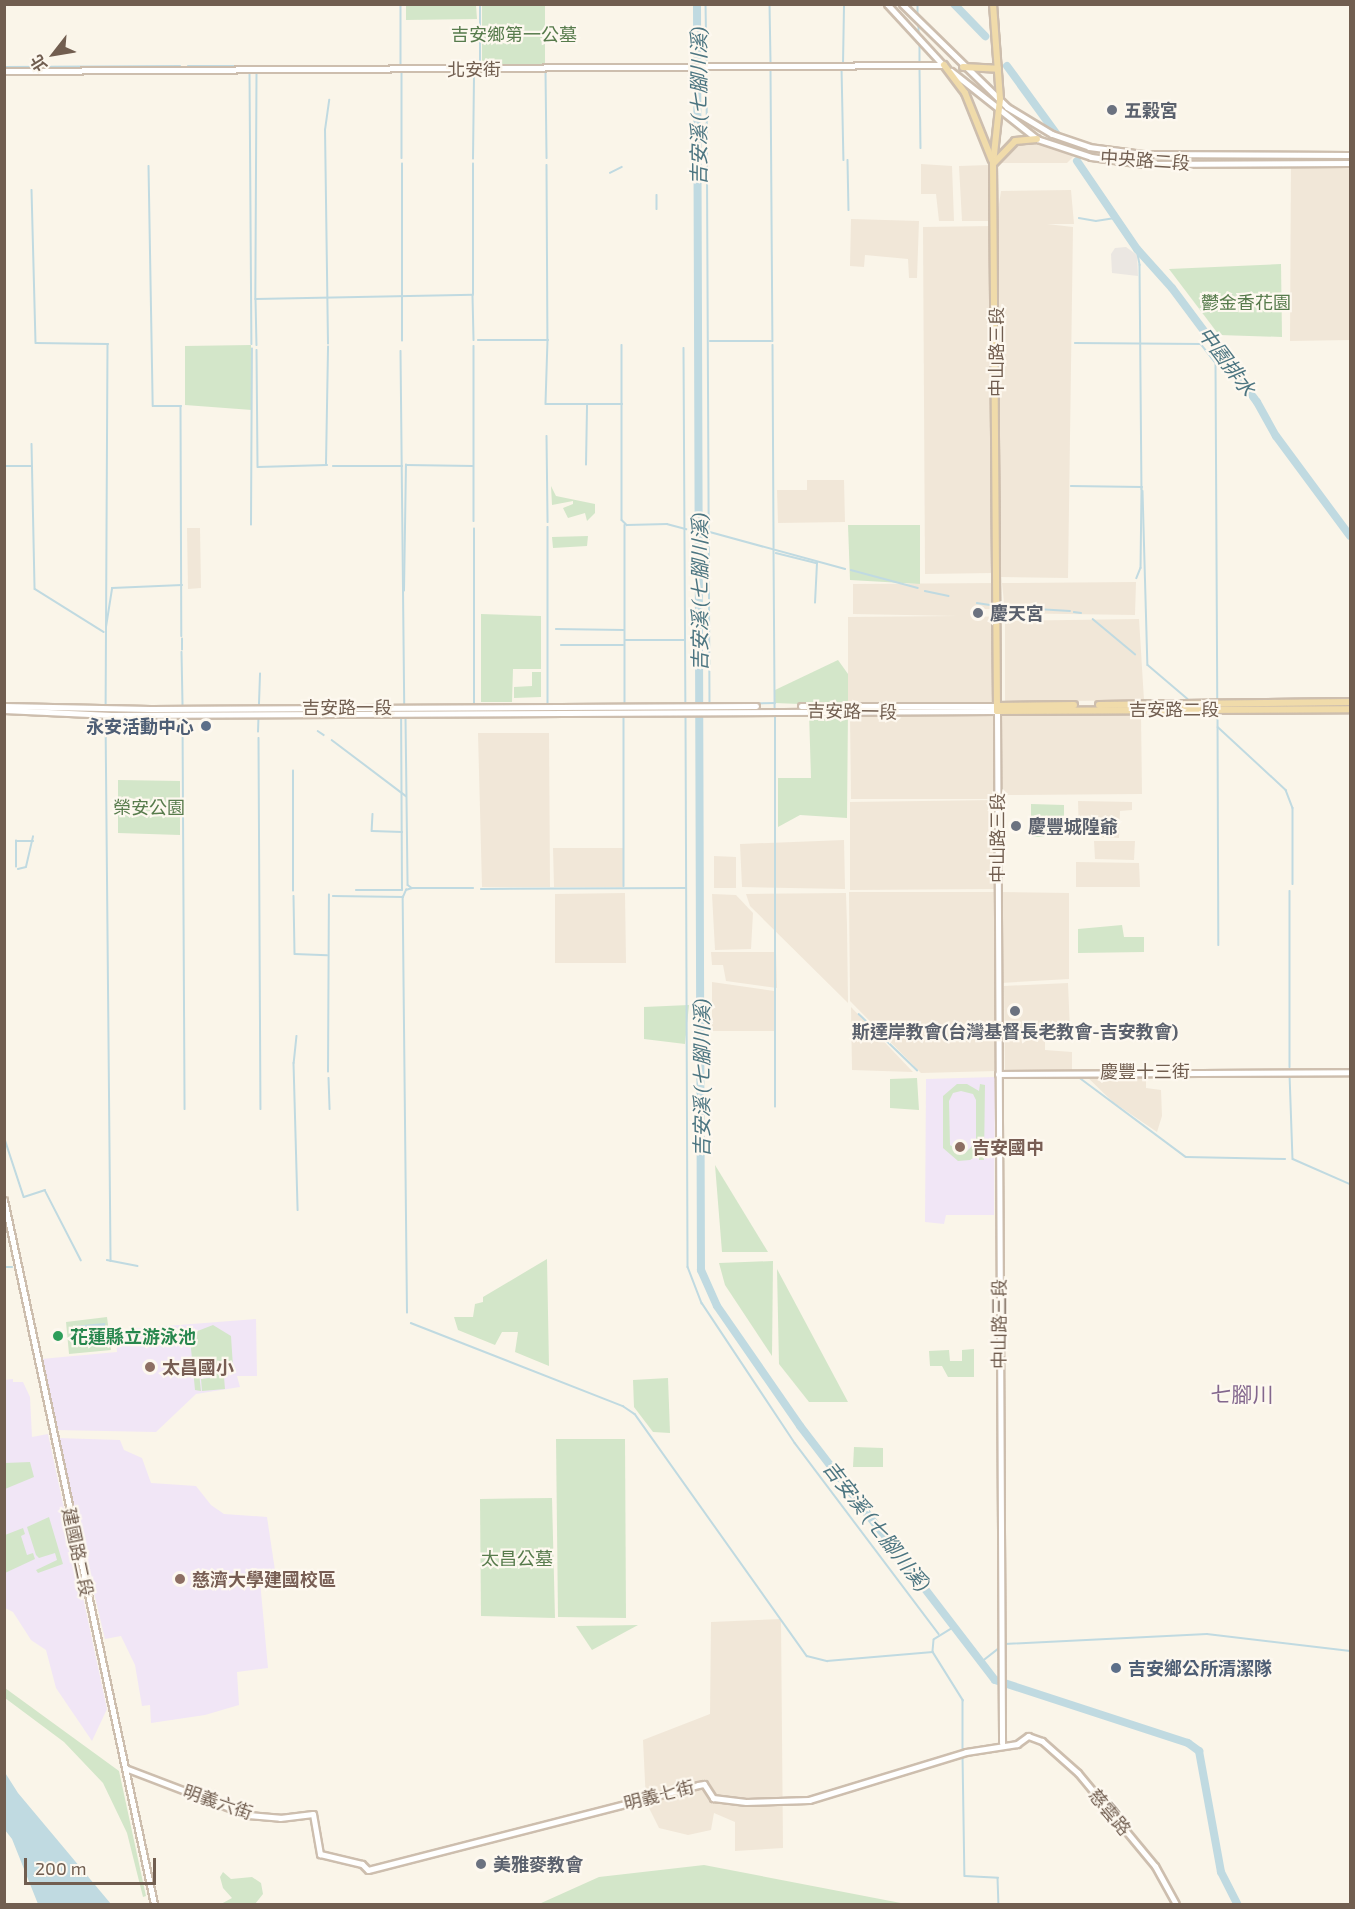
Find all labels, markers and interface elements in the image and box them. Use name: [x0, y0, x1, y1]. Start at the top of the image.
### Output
park label: 吉安鄉第一公墓: [451, 23, 577, 45]
north arrow: [24, 24, 84, 84]
water label: 吉安溪 (七腳川溪): [686, 27, 710, 185]
text: 北: [26, 52, 50, 75]
street label: 北安街: [447, 58, 501, 80]
place label: 五榖宮: [1124, 99, 1178, 121]
marker: 五榖宮: [1105, 103, 1119, 117]
street label: 中央路二段: [1099, 146, 1191, 174]
park label: 鬱金香花園: [1201, 291, 1291, 313]
street label: 中山路三段: [985, 307, 1007, 397]
water label: 中園排水: [1193, 322, 1261, 400]
water label: 吉安溪 (七腳川溪): [687, 513, 711, 671]
place label: 慶天宮: [990, 602, 1044, 624]
marker: 慶天宮: [971, 606, 985, 620]
street label: 吉安路一段: [302, 696, 392, 718]
street label: 吉安路二段: [1129, 698, 1219, 720]
street label: 吉安路一段: [807, 699, 897, 723]
place label: 永安活動中心: [86, 715, 194, 737]
marker: 永安活動中心: [199, 719, 213, 733]
street label: 中山路三段: [986, 793, 1008, 883]
park label: 榮安公園: [113, 796, 185, 818]
place label: 慶豐城隍爺: [1028, 815, 1118, 837]
marker: 慶豐城隍爺: [1009, 819, 1023, 833]
water label: 吉安溪 (七腳川溪): [689, 999, 713, 1157]
marker: 斯達岸教會(台灣基督長老教會-吉安教會): [1008, 1004, 1022, 1018]
place label: 斯達岸教會(台灣基督長老教會-吉安教會): [852, 1020, 1178, 1042]
street label: 慶豐十三街: [1100, 1060, 1190, 1082]
place label: 吉安國中: [972, 1136, 1044, 1158]
marker: 吉安國中: [953, 1140, 967, 1154]
street label: 中山路三段: [988, 1279, 1010, 1369]
place label: 花蓮縣立游泳池: [70, 1325, 196, 1347]
marker: 花蓮縣立游泳池: [51, 1329, 65, 1343]
place label: 太昌國小: [162, 1356, 234, 1378]
marker: 太昌國小: [143, 1360, 157, 1374]
district label: 七腳川: [1211, 1381, 1273, 1407]
water label: 吉安溪 (七腳川溪): [819, 1456, 935, 1596]
street label: 建國路二段: [58, 1506, 98, 1598]
park label: 太昌公墓: [481, 1547, 553, 1569]
place label: 慈濟大學建國校區: [192, 1568, 336, 1590]
marker: 慈濟大學建國校區: [173, 1572, 187, 1586]
place label: 吉安鄉公所清潔隊: [1128, 1657, 1272, 1679]
marker: 吉安鄉公所清潔隊: [1109, 1661, 1123, 1675]
street label: 明義七街: [621, 1776, 697, 1814]
street label: 明義六街: [180, 1780, 256, 1824]
street label: 慈雲路: [1084, 1784, 1136, 1840]
scale bar: [27, 1846, 159, 1884]
place label: 美雅麥教會: [493, 1853, 583, 1875]
text: 200 m: [35, 1857, 87, 1879]
marker: 美雅麥教會: [474, 1857, 488, 1871]

